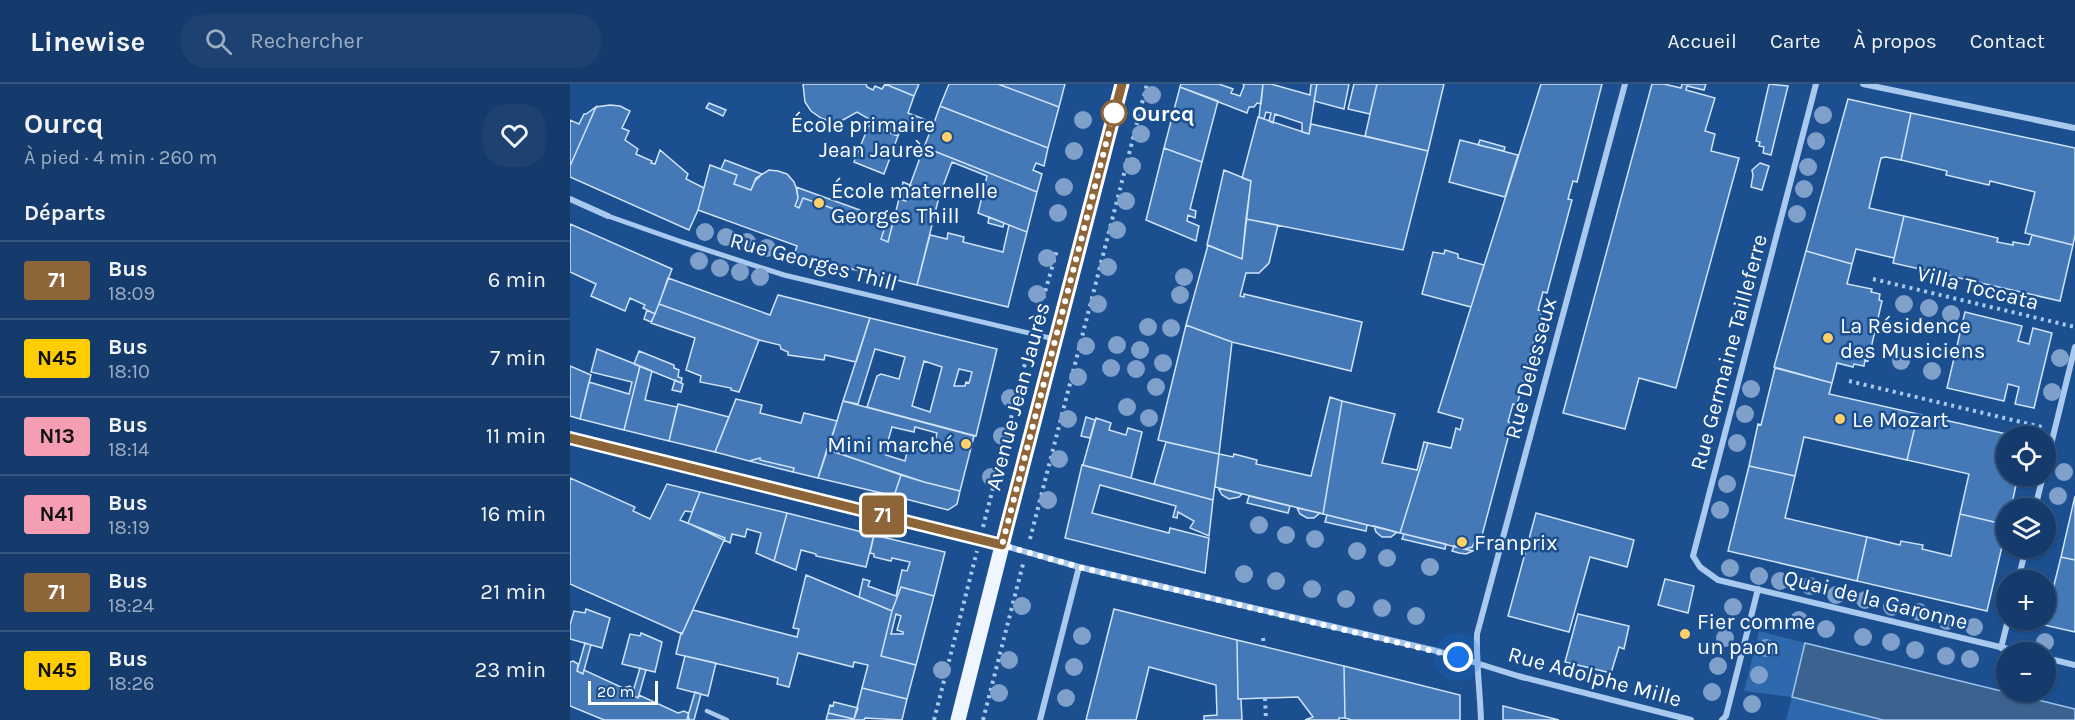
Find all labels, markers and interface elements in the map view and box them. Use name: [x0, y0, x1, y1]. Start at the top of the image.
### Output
search box: [181, 14, 601, 68]
text: Linewise: [30, 25, 145, 58]
icon: search: [202, 25, 235, 58]
text: Rechercher: [250, 28, 363, 54]
text: Accueil: [1668, 29, 1737, 53]
text: Carte: [1770, 29, 1821, 53]
text: À propos: [1854, 29, 1937, 53]
text: Contact: [1970, 29, 2045, 53]
marker: Ourcq: [1101, 100, 1127, 126]
place label: Ourcq: [1132, 101, 1195, 127]
button: heart: [483, 104, 546, 167]
text: Ourcq: [24, 107, 104, 140]
place label: École primaire Jean Jaurès: [791, 111, 935, 163]
marker: École primaire Jean Jaurès: [940, 130, 954, 144]
text: À pied · 4 min · 260 m: [24, 146, 217, 169]
place label: École maternelle Georges Thill: [831, 177, 998, 229]
marker: École maternelle Georges Thill: [812, 196, 826, 210]
text: Départs: [24, 200, 106, 226]
street label: Rue Georges Thill: [727, 227, 900, 297]
street label: Rue Germaine Tailleferre: [1685, 231, 1773, 473]
text: Bus: [108, 256, 148, 282]
street label: Villa Toccata: [1914, 260, 2042, 316]
text: 6 min: [488, 267, 546, 293]
text: 71: [48, 268, 66, 292]
text: 18:09: [108, 282, 155, 305]
street label: Rue Delesseux: [1500, 295, 1562, 442]
street label: Avenue Jean Jaurès: [980, 299, 1056, 493]
place label: La Résidence des Musiciens: [1840, 313, 1985, 364]
marker: La Résidence des Musiciens: [1821, 331, 1835, 345]
text: Bus: [108, 334, 148, 360]
text: 7 min: [490, 345, 546, 371]
text: N45: [37, 346, 77, 370]
text: 18:10: [108, 360, 150, 383]
place label: Le Mozart: [1852, 407, 1948, 433]
text: Bus: [108, 412, 148, 438]
marker: Le Mozart: [1833, 412, 1847, 426]
text: 11 min: [486, 423, 546, 449]
text: N13: [39, 424, 75, 448]
map controls: [1996, 426, 2056, 702]
button: locate: [1996, 426, 2056, 486]
place label: Mini marché: [827, 432, 954, 458]
marker: Mini marché: [959, 437, 973, 451]
text: 18:14: [108, 438, 149, 461]
text: Bus: [108, 490, 148, 516]
line badge: 71: [856, 496, 910, 534]
button: layers: [1996, 498, 2056, 558]
text: 16 min: [480, 501, 546, 527]
text: N41: [39, 502, 75, 526]
text: 71: [874, 503, 892, 527]
text: 18:19: [108, 516, 150, 539]
place label: Franprix: [1474, 530, 1558, 556]
marker: Franprix: [1455, 535, 1469, 549]
street label: Quai de la Garonne: [1781, 565, 1970, 635]
text: Bus: [108, 568, 148, 594]
button: +: [1996, 570, 2056, 630]
text: 21 min: [480, 579, 546, 605]
text: 71: [48, 580, 66, 604]
text: 18:24: [108, 594, 154, 617]
place label: Fier comme un paon: [1697, 609, 1815, 660]
marker: Fier comme un paon: [1678, 627, 1692, 641]
street label: Rue Adolphe Mille: [1505, 641, 1684, 713]
your location: [1443, 642, 1473, 672]
button: −: [1996, 642, 2056, 702]
text: Bus: [108, 646, 148, 672]
text: 23 min: [475, 657, 546, 683]
text: N45: [37, 658, 77, 682]
text: 18:26: [108, 672, 155, 695]
scale bar: [588, 678, 658, 706]
text: 20 m: [597, 682, 635, 701]

